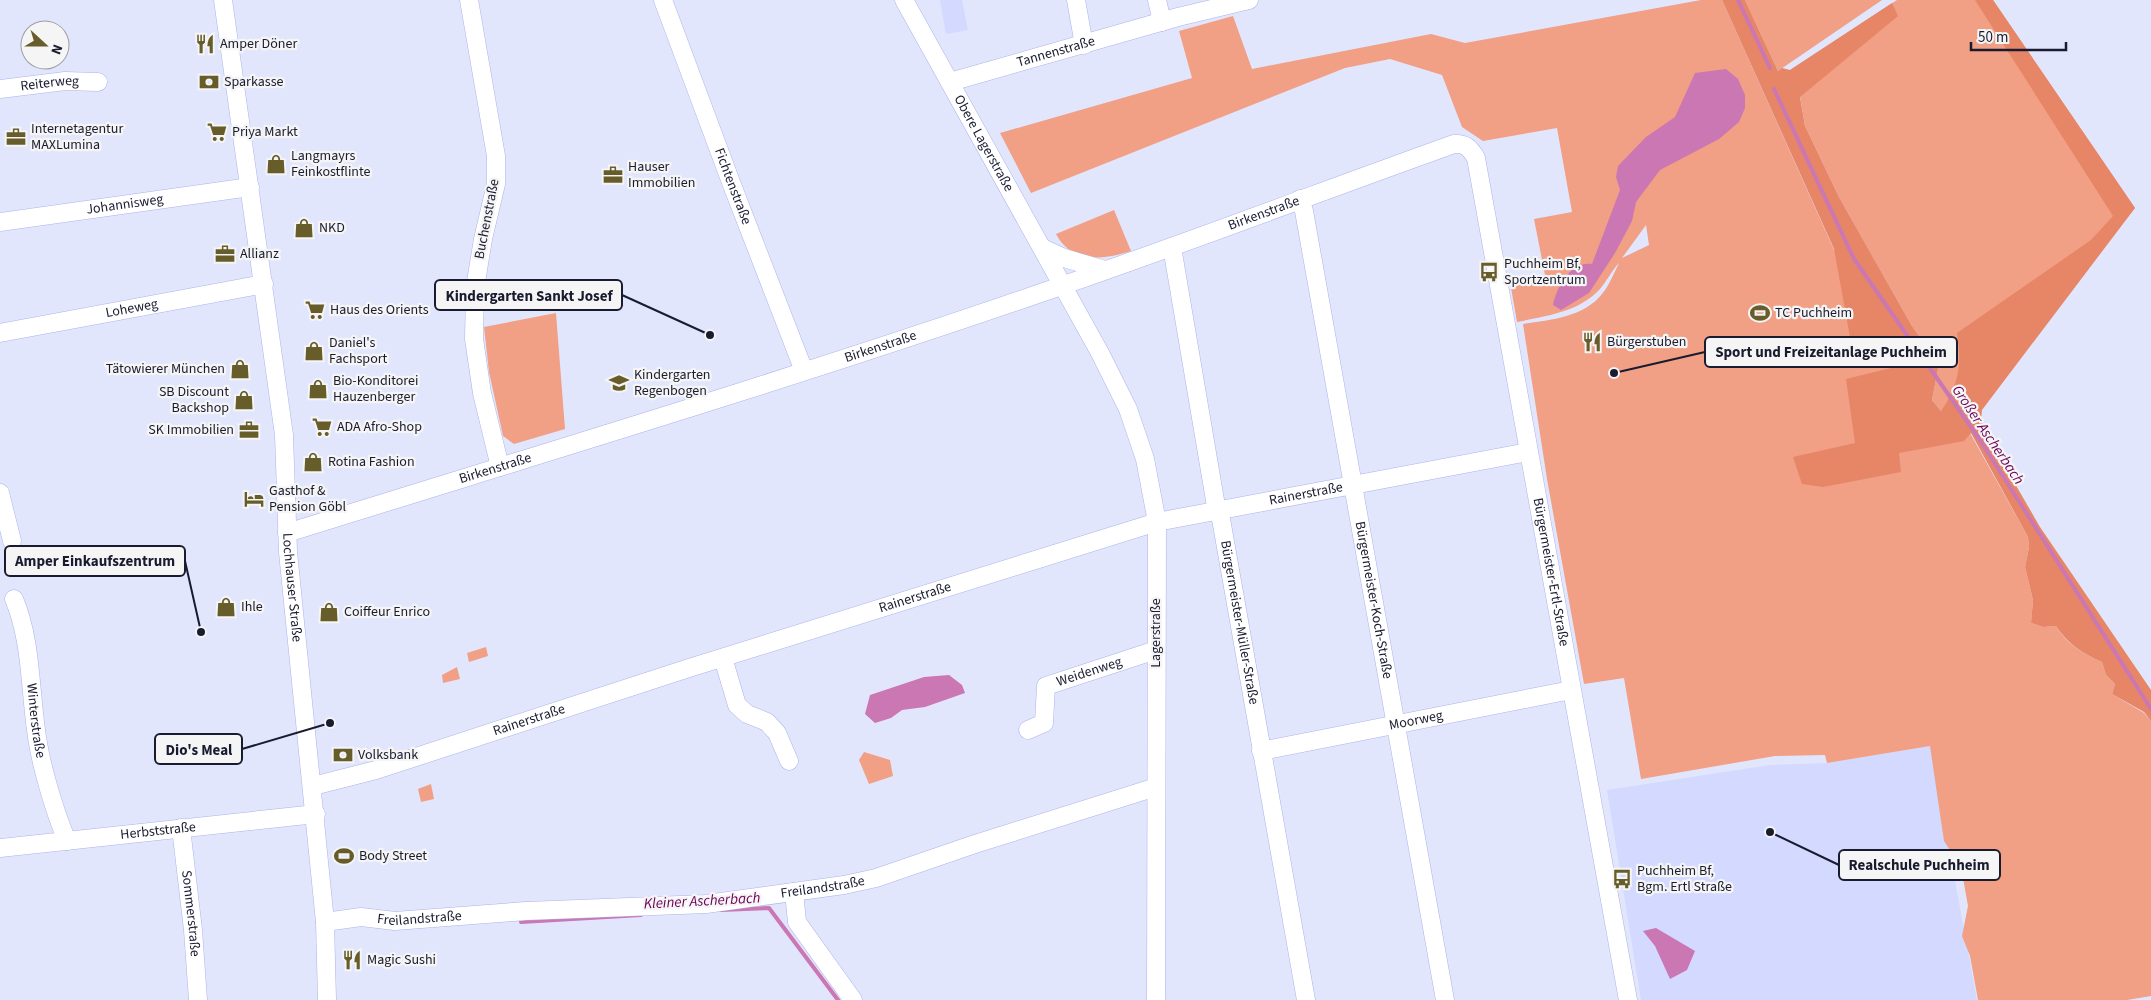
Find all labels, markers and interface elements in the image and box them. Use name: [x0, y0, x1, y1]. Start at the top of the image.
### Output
north arrow: [20, 20, 70, 70]
scale bar: [1971, 20, 2066, 52]
text: 50 m: [1978, 27, 2008, 48]
street label: Tannenstraße: [1014, 31, 1097, 72]
restaurant icon: Amper Döner: [194, 33, 216, 55]
place label: Amper Döner: [220, 34, 297, 54]
text: N: [45, 41, 67, 57]
street label: Reiterweg: [19, 71, 79, 96]
bank icon: Sparkasse: [198, 71, 220, 93]
place label: Sparkasse: [224, 72, 284, 92]
street label: Obere Lagerstraße: [949, 91, 1019, 195]
place label: Internetagentur MAXLumina: [31, 119, 123, 155]
supermarket icon: Priya Markt: [206, 121, 228, 143]
place label: Priya Markt: [232, 122, 298, 142]
office icon: Internetagentur MAXLumina: [5, 126, 27, 148]
street label: Fichtenstraße: [709, 145, 756, 228]
place label: Langmayrs Feinkostflinte: [291, 146, 371, 182]
shop icon: Langmayrs Feinkostflinte: [265, 153, 287, 175]
place label: Hauser Immobilien: [628, 157, 695, 193]
office icon: Hauser Immobilien: [602, 164, 624, 186]
street label: Buchenstraße: [469, 177, 505, 261]
street label: Johannisweg: [85, 189, 165, 220]
street label: Birkenstraße: [1225, 191, 1302, 236]
shop icon: NKD: [293, 217, 315, 239]
place label: NKD: [319, 218, 345, 238]
office icon: Allianz: [214, 243, 236, 265]
place label: Allianz: [240, 244, 279, 264]
place label: Puchheim Bf, Sportzentrum: [1504, 254, 1586, 290]
bus stop icon: Puchheim Bf, Sportzentrum: [1478, 261, 1500, 283]
callout: Kindergarten Sankt Josef: [435, 280, 622, 310]
text: Kindergarten Sankt Josef: [445, 286, 613, 307]
street label: Loheweg: [104, 294, 160, 323]
supermarket icon: Haus des Orients: [304, 299, 326, 321]
place label: Haus des Orients: [330, 300, 429, 320]
sports icon: TC Puchheim: [1749, 302, 1771, 324]
place label: TC Puchheim: [1775, 303, 1852, 323]
street label: Birkenstraße: [842, 326, 919, 368]
restaurant icon: Bürgerstuben: [1581, 331, 1603, 353]
place label: Bürgerstuben: [1607, 332, 1686, 352]
place label: Daniel's Fachsport: [329, 333, 388, 369]
callout: Sport und Freizeitanlage Puchheim: [1705, 337, 1957, 367]
shop icon: Daniel's Fachsport: [303, 340, 325, 362]
text: Sport und Freizeitanlage Puchheim: [1715, 342, 1947, 363]
shop icon: Tätowierer München: [229, 358, 251, 380]
place label: Tätowierer München: [106, 359, 225, 379]
place label: Kindergarten Regenbogen: [634, 365, 711, 401]
place label: Bio-Konditorei Hauzenberger: [333, 371, 418, 407]
school or university icon: Kindergarten Regenbogen: [608, 372, 630, 394]
shop icon: Bio-Konditorei Hauzenberger: [307, 378, 329, 400]
water label: Großer Ascherbach: [1947, 381, 2029, 489]
place label: SB Discount Backshop: [159, 382, 229, 418]
shop icon: SB Discount Backshop: [233, 389, 255, 411]
supermarket icon: ADA Afro-Shop: [311, 416, 333, 438]
place label: ADA Afro-Shop: [337, 417, 422, 437]
office icon: SK Immobilien: [238, 419, 260, 441]
place label: SK Immobilien: [148, 420, 234, 440]
street label: Birkenstraße: [457, 448, 534, 489]
shop icon: Rotina Fashion: [302, 451, 324, 473]
place label: Rotina Fashion: [328, 452, 415, 472]
street label: Rainerstraße: [1267, 477, 1345, 511]
place label: Gasthof & Pension Göbl: [269, 481, 347, 517]
hotel icon: Gasthof & Pension Göbl: [243, 488, 265, 510]
street label: Bürgermeister-Ertl-Straße: [1528, 496, 1574, 648]
street label: Bürgermeister-Koch-Straße: [1350, 520, 1397, 681]
street label: Lochhauser Straße: [277, 533, 307, 643]
street label: Bürgermeister-Müller-Straße: [1215, 539, 1264, 706]
callout: Amper Einkaufszentrum: [5, 546, 185, 576]
text: Amper Einkaufszentrum: [14, 551, 175, 572]
street label: Rainerstraße: [876, 577, 954, 618]
shop icon: Ihle: [215, 596, 237, 618]
place label: Ihle: [241, 597, 263, 617]
street label: Lagerstraße: [1146, 598, 1166, 668]
shop icon: Coiffeur Enrico: [318, 601, 340, 623]
place label: Coiffeur Enrico: [344, 602, 430, 622]
street label: Weidenweg: [1054, 652, 1125, 692]
street label: Winterstraße: [21, 682, 51, 760]
street label: Rainerstraße: [490, 699, 568, 741]
street label: Moorweg: [1387, 705, 1445, 736]
callout: Dio's Meal: [155, 734, 242, 764]
text: Dio's Meal: [166, 740, 233, 761]
bank icon: Volksbank: [332, 744, 354, 766]
place label: Volksbank: [358, 745, 418, 765]
street label: Herbststraße: [119, 817, 197, 845]
sports icon: Body Street: [333, 845, 355, 867]
place label: Body Street: [359, 846, 427, 866]
callout: Realschule Puchheim: [1839, 850, 2000, 880]
text: Realschule Puchheim: [1848, 855, 1990, 876]
place label: Puchheim Bf, Bgm. Ertl Straße: [1637, 861, 1732, 897]
bus stop icon: Puchheim Bf, Bgm. Ertl Straße: [1611, 868, 1633, 890]
street label: Sommerstraße: [176, 869, 205, 957]
street label: Freilandstraße: [779, 871, 867, 904]
water label: Kleiner Ascherbach: [643, 887, 761, 915]
street label: Freilandstraße: [376, 906, 462, 931]
restaurant icon: Magic Sushi: [341, 949, 363, 971]
place label: Magic Sushi: [367, 950, 436, 970]

